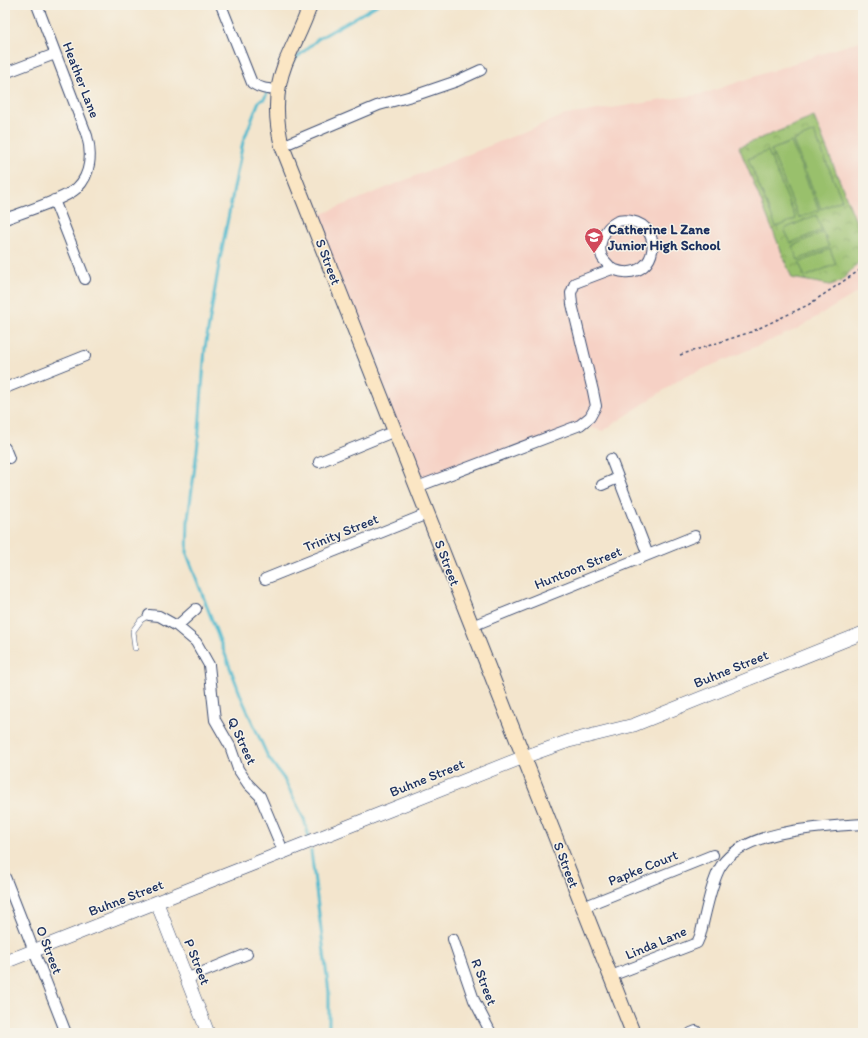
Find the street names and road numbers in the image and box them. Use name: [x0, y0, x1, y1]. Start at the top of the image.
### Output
street label: Heather Lane: [59, 40, 103, 121]
street label: S Street: [311, 237, 345, 287]
street label: Trinity Street: [301, 510, 381, 556]
street label: S Street: [430, 538, 464, 588]
street label: Huntoon Street: [532, 543, 624, 593]
street label: Buhne Street: [691, 646, 771, 692]
street label: Q Street: [224, 715, 260, 767]
street label: Buhne Street: [387, 755, 467, 801]
street label: S Street: [549, 840, 583, 890]
street label: Papke Court: [606, 846, 680, 890]
street label: Buhne Street: [86, 876, 166, 920]
street label: Linda Lane: [623, 922, 690, 964]
street label: O Street: [32, 923, 66, 977]
street label: P Street: [180, 936, 214, 988]
street label: R Street: [467, 956, 501, 1008]

